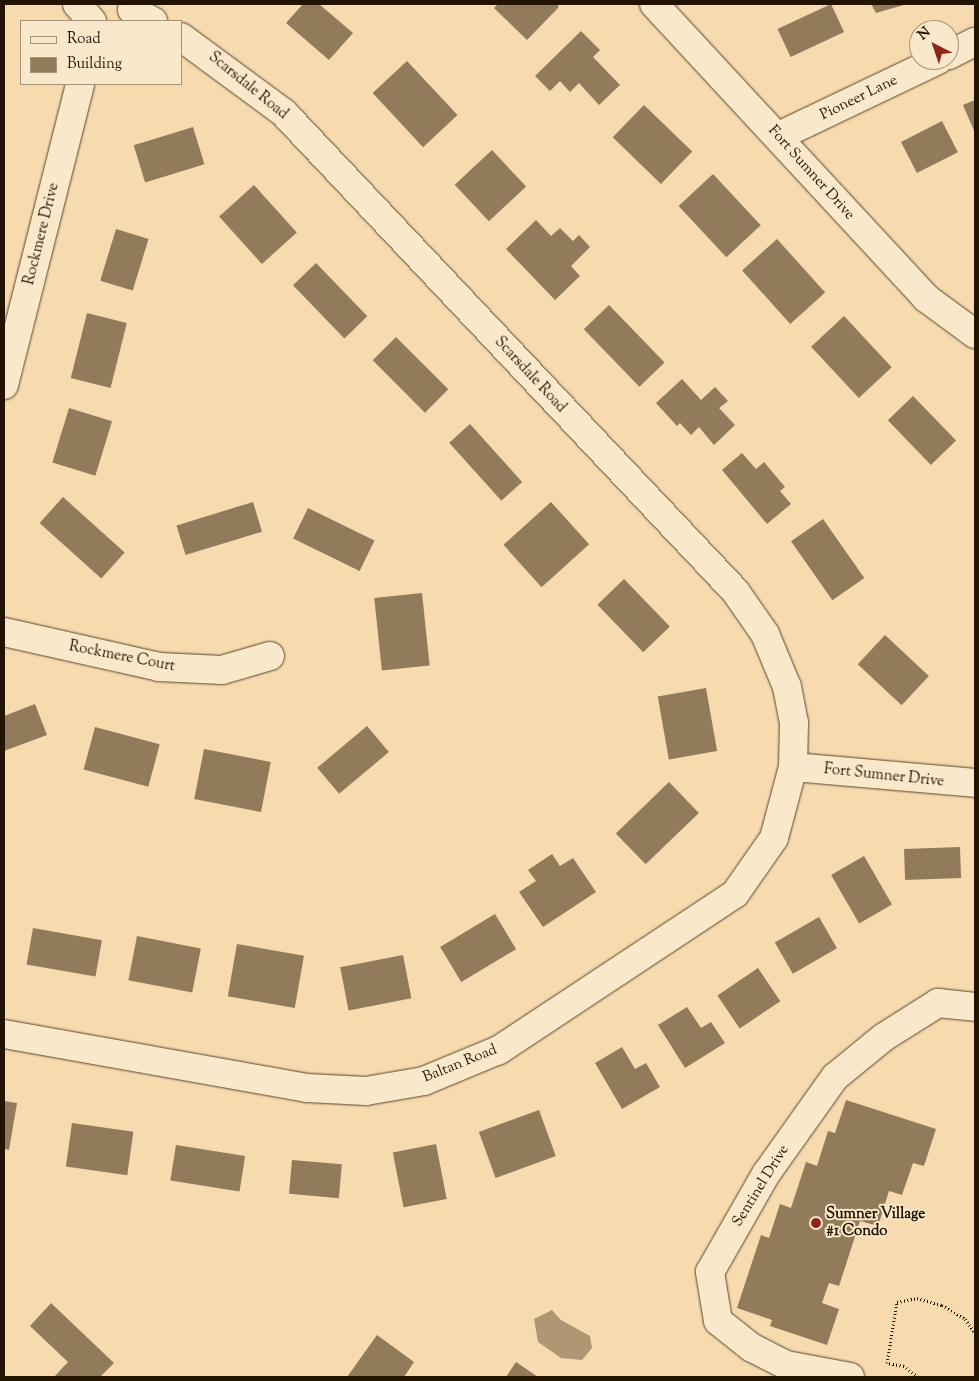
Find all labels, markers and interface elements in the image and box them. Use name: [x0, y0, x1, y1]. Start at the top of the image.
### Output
legend: [20, 20, 182, 85]
north arrow: [909, 20, 959, 70]
text: N: [914, 23, 936, 46]
text: Road: [67, 29, 101, 50]
street label: Scarsdale Road: [205, 48, 291, 124]
text: Building: [67, 54, 122, 75]
street label: Pioneer Lane: [817, 72, 901, 124]
street label: Fort Sumner Drive: [764, 122, 858, 224]
street label: Rockmere Drive: [21, 181, 63, 287]
street label: Scarsdale Road: [490, 333, 570, 417]
street label: Rockmere Court: [67, 638, 177, 676]
street label: Fort Sumner Drive: [823, 761, 945, 791]
street label: Baltan Road: [420, 1041, 500, 1087]
street label: Sentinel Drive: [729, 1142, 793, 1230]
place label: Sumner Village #1 Condo: [826, 1205, 925, 1240]
marker: Sumner Village #1 Condo: [810, 1217, 822, 1229]

